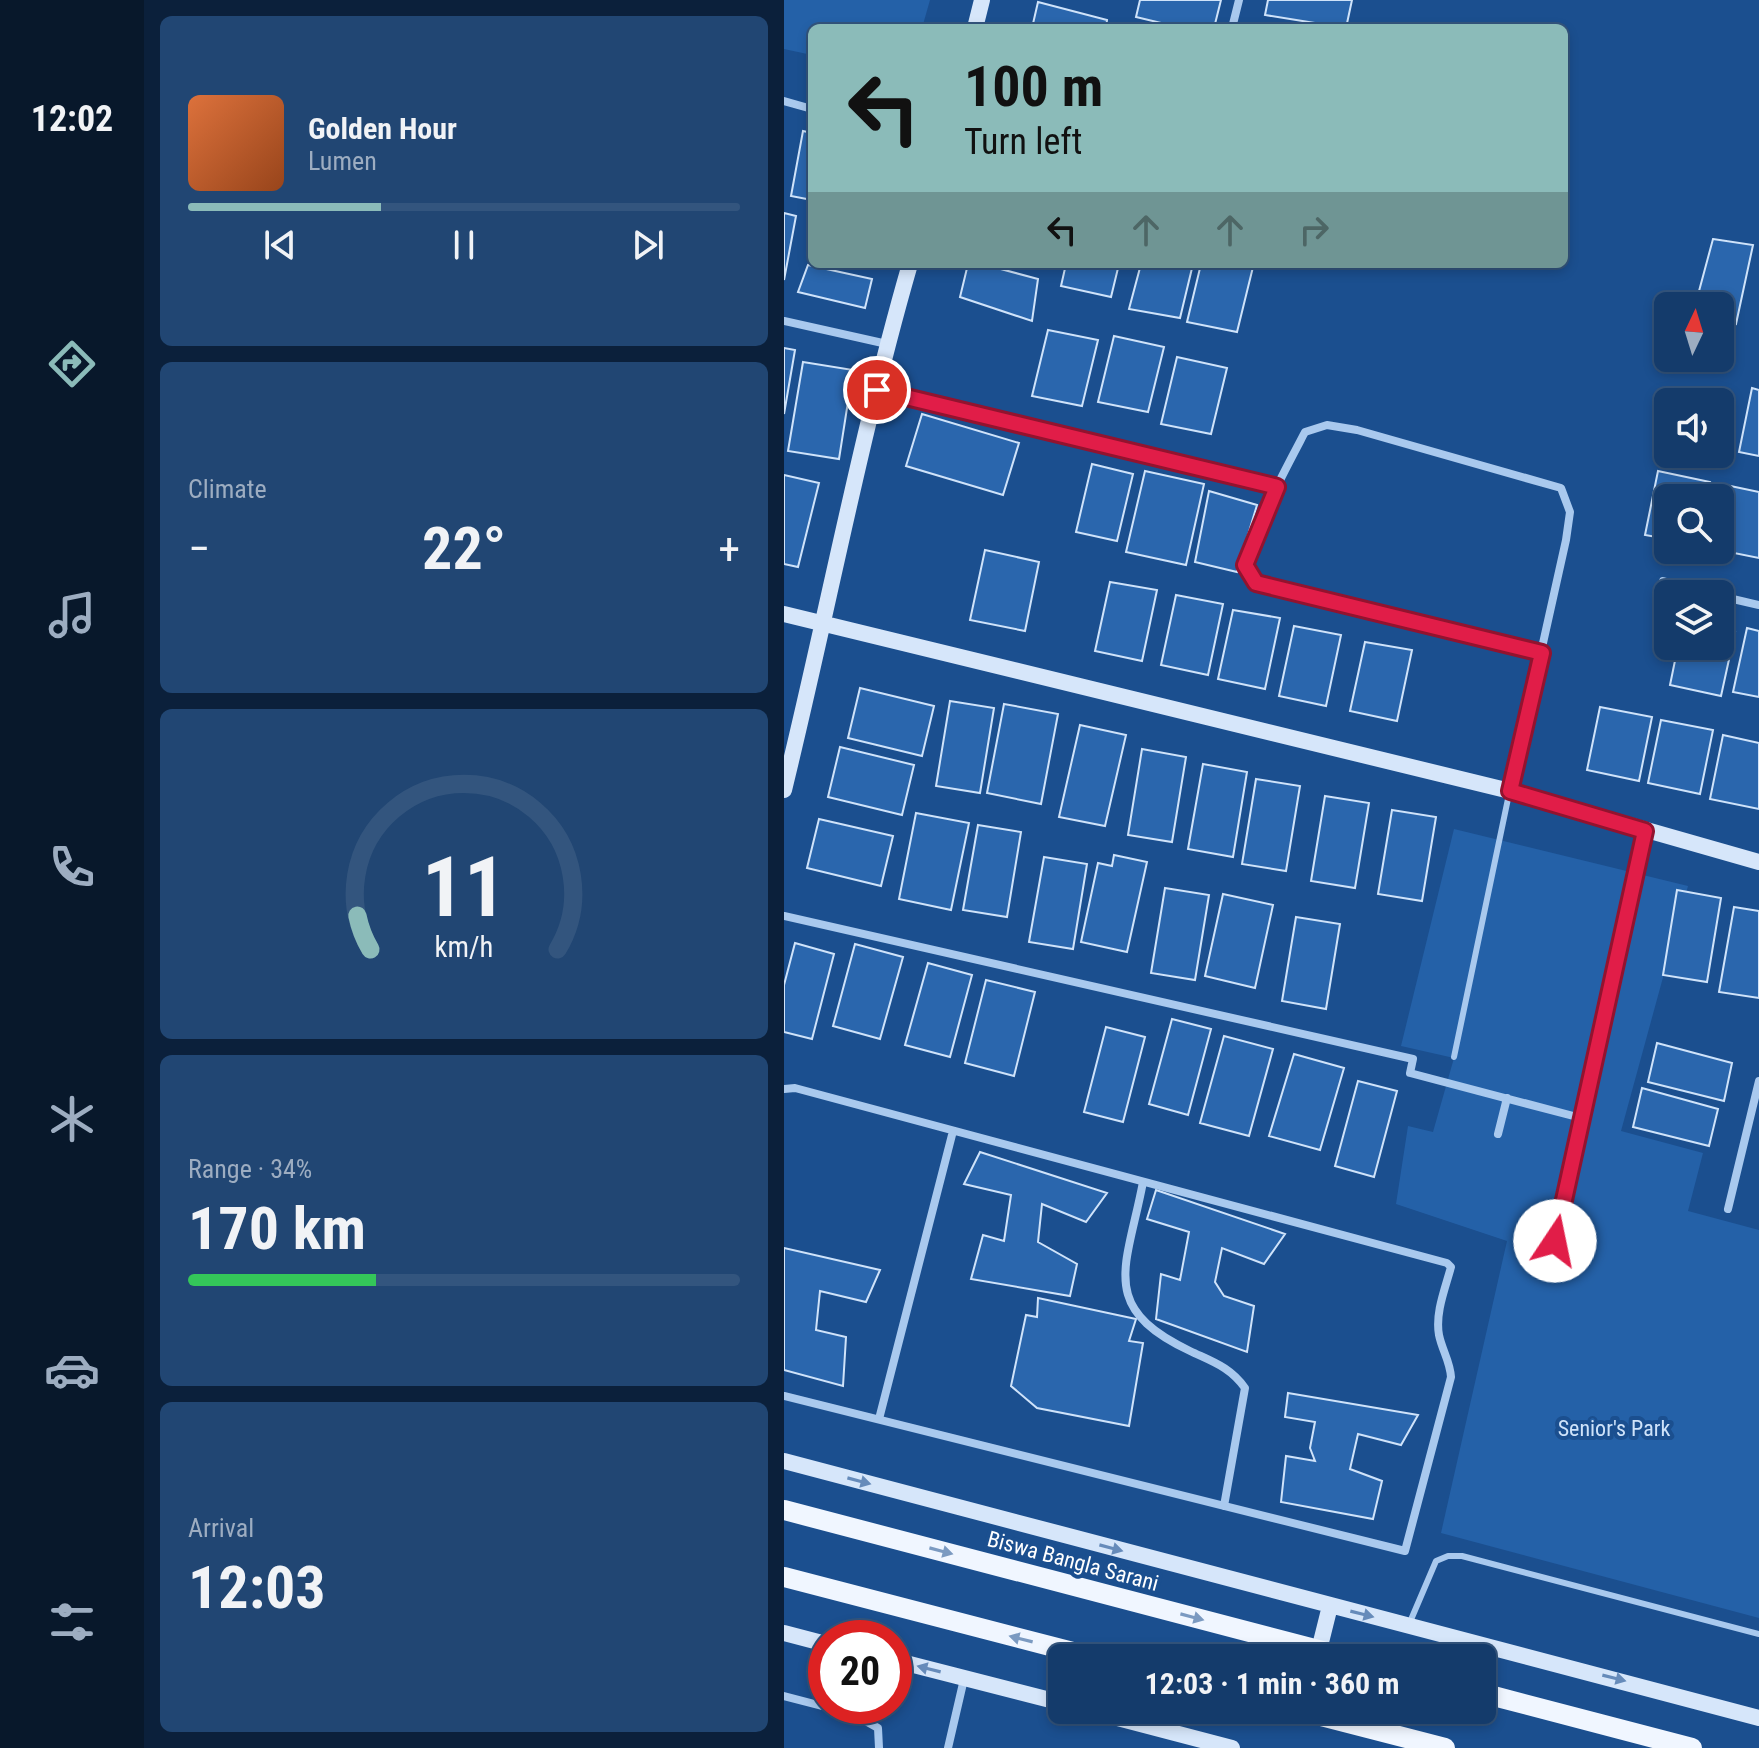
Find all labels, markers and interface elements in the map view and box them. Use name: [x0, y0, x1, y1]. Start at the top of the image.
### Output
text: 100 m: [964, 54, 1103, 120]
icon: left: [832, 56, 936, 160]
text: 12:02: [31, 98, 113, 140]
text: Golden Hour: [308, 111, 457, 146]
text: Turn left: [964, 121, 1082, 163]
text: Lumen: [308, 146, 377, 176]
icon: left: [1040, 208, 1084, 252]
icon: ahead: [1124, 208, 1168, 252]
icon: ahead: [1208, 208, 1252, 252]
icon: right: [1292, 208, 1336, 252]
icon: previous: [258, 223, 302, 267]
icon: pause: [442, 223, 486, 267]
icon: next: [626, 223, 670, 267]
north arrow: [1654, 292, 1734, 372]
map controls: [1654, 292, 1734, 660]
icon: directions: [44, 336, 100, 392]
pin: [843, 356, 911, 424]
icon: arrive: [855, 368, 899, 412]
button: sound: [1654, 388, 1734, 468]
text: Climate: [188, 474, 267, 504]
button: search: [1654, 484, 1734, 564]
text: 22°: [422, 513, 506, 584]
text: −: [188, 523, 210, 575]
text: +: [718, 523, 740, 575]
button: layers: [1654, 580, 1734, 660]
icon: music: [44, 587, 100, 643]
icon: phone: [44, 839, 100, 895]
text: 11: [422, 839, 506, 936]
text: km/h: [435, 930, 493, 964]
icon: climate: [44, 1091, 100, 1147]
text: Range · 34%: [188, 1154, 312, 1184]
text: 170 km: [188, 1193, 366, 1264]
position arrow: [1513, 1199, 1597, 1283]
icon: car: [44, 1342, 100, 1398]
park label: Senior's Park: [1558, 1416, 1670, 1441]
one-way arrow: [847, 1475, 872, 1487]
text: Arrival: [188, 1513, 254, 1543]
street label: Biswa Bangla Sarani: [985, 1526, 1161, 1596]
one-way arrow: [1098, 1542, 1123, 1554]
one-way arrow: [928, 1546, 953, 1558]
text: 12:03: [188, 1552, 326, 1623]
icon: filters: [44, 1594, 100, 1650]
one-way arrow: [1350, 1609, 1375, 1621]
one-way arrow: [1181, 1611, 1205, 1624]
speed limit sign: 20: [808, 1620, 912, 1724]
one-way arrow: [1008, 1632, 1033, 1644]
one-way arrow: [917, 1662, 942, 1675]
text: 12:03 · 1 min · 360 m: [1145, 1666, 1399, 1701]
one-way arrow: [1602, 1673, 1627, 1685]

